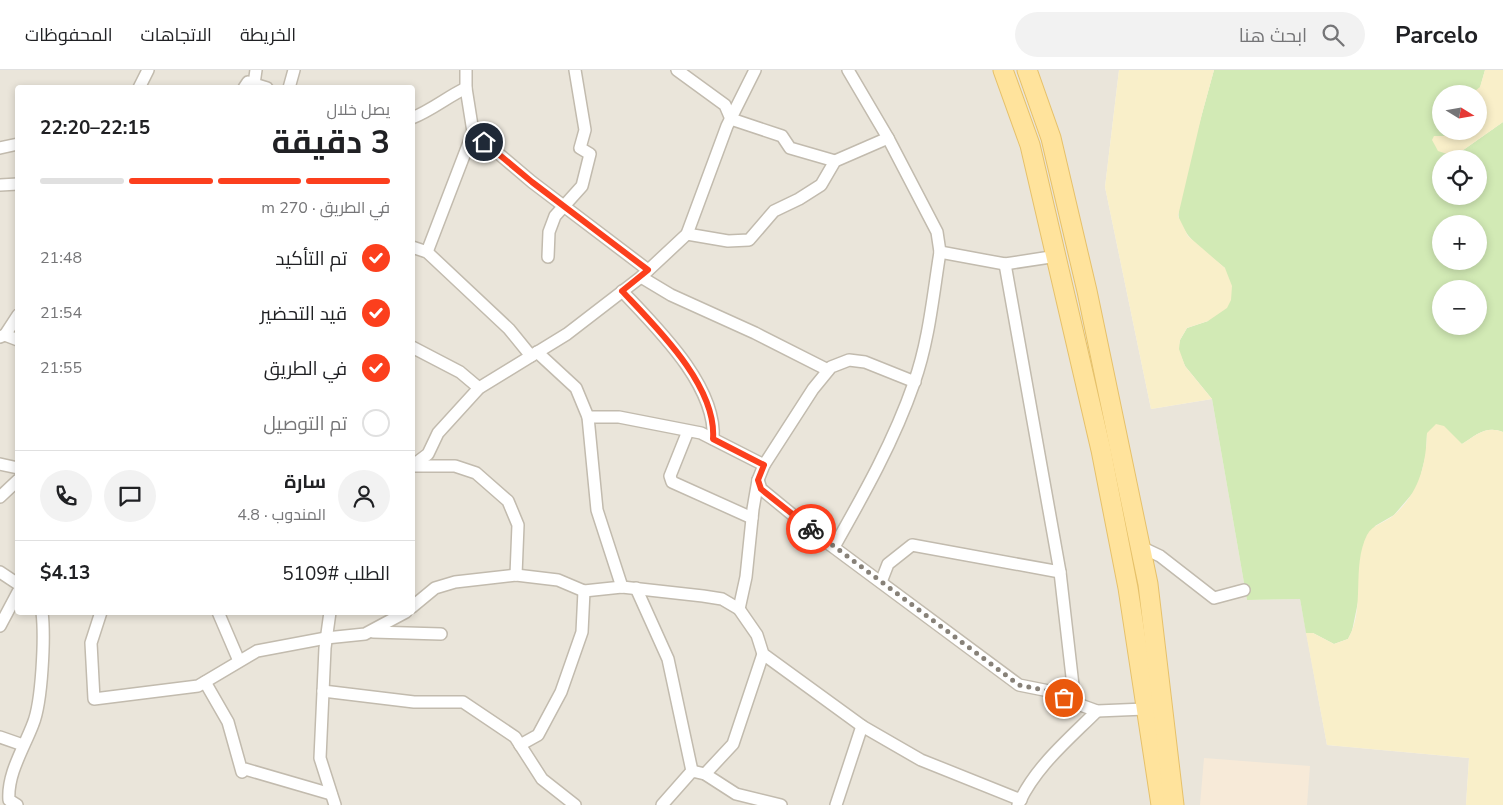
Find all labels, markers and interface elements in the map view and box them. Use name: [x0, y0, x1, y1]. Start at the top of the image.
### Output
search box: [1015, 12, 1365, 57]
text: Parcelo: [1395, 19, 1478, 51]
icon: search: [1319, 21, 1347, 49]
text: المحفوظات: [25, 23, 113, 47]
text: الاتجاهات: [141, 23, 212, 47]
text: الخريطة: [240, 23, 296, 47]
text: ابحث هنا: [1239, 23, 1307, 49]
north arrow: [1432, 85, 1488, 140]
map controls: [1432, 85, 1487, 335]
text: يصل خلال: [327, 99, 390, 121]
text: 22:15–22:20: [40, 115, 150, 141]
text: 3 دقيقة: [272, 121, 390, 164]
pin: [463, 121, 505, 163]
icon: home: [470, 128, 498, 156]
button: locate: [1432, 150, 1487, 205]
text: في الطريق · 270 m: [261, 197, 390, 219]
button: +: [1432, 215, 1487, 270]
icon: check: [362, 244, 390, 272]
text: تم التأكيد: [275, 246, 347, 272]
text: 21:48: [40, 247, 82, 269]
button: −: [1432, 280, 1487, 335]
icon: check: [362, 299, 390, 327]
text: قيد التحضير: [260, 301, 347, 327]
text: 21:54: [40, 302, 82, 324]
icon: check: [362, 354, 390, 382]
text: في الطريق: [264, 356, 347, 382]
text: 21:55: [40, 357, 82, 379]
text: تم التوصيل: [263, 411, 347, 437]
text: سارة: [284, 469, 326, 495]
button: phone: [40, 470, 92, 522]
button: chat: [104, 470, 156, 522]
button: person: [338, 470, 390, 522]
text: المندوب · 4.8: [237, 504, 326, 526]
courier: [786, 504, 836, 554]
icon: bike: [797, 515, 825, 543]
text: $4.13: [40, 560, 90, 586]
text: الطلب #5109: [282, 561, 390, 587]
pin: [1043, 677, 1085, 719]
icon: bag: [1050, 684, 1078, 712]

